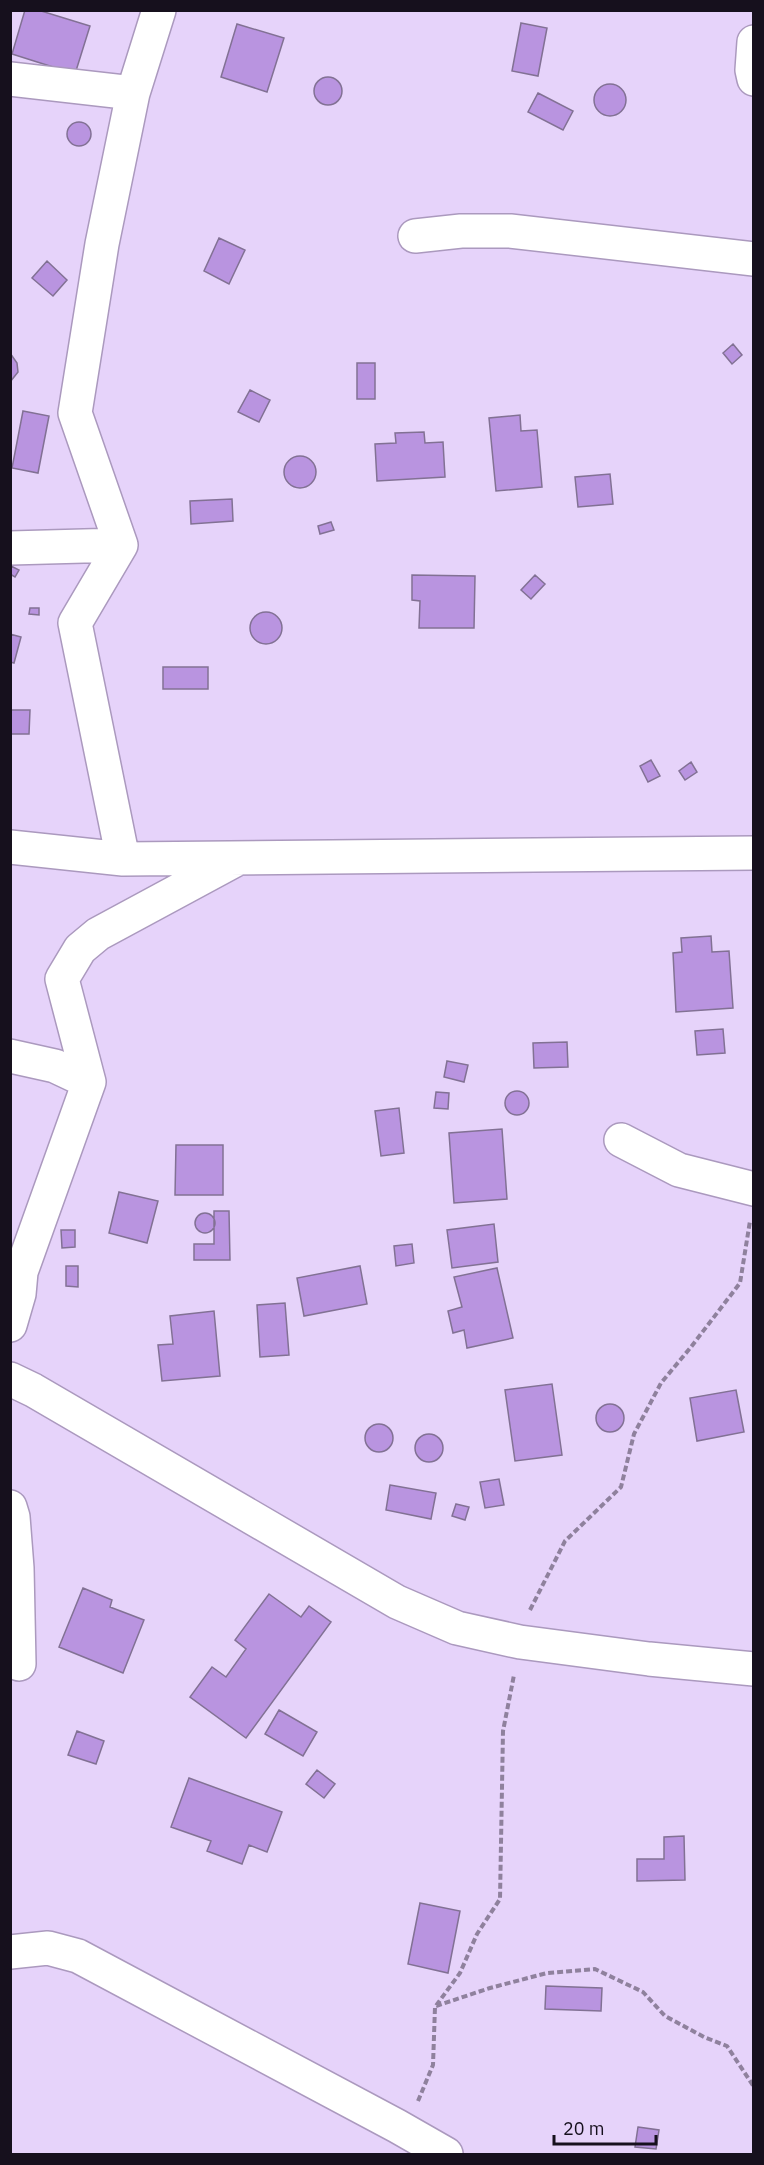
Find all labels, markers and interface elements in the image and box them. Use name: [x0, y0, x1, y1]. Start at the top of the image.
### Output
scale bar: [554, 2108, 656, 2146]
text: 20 m: [563, 2117, 605, 2140]

